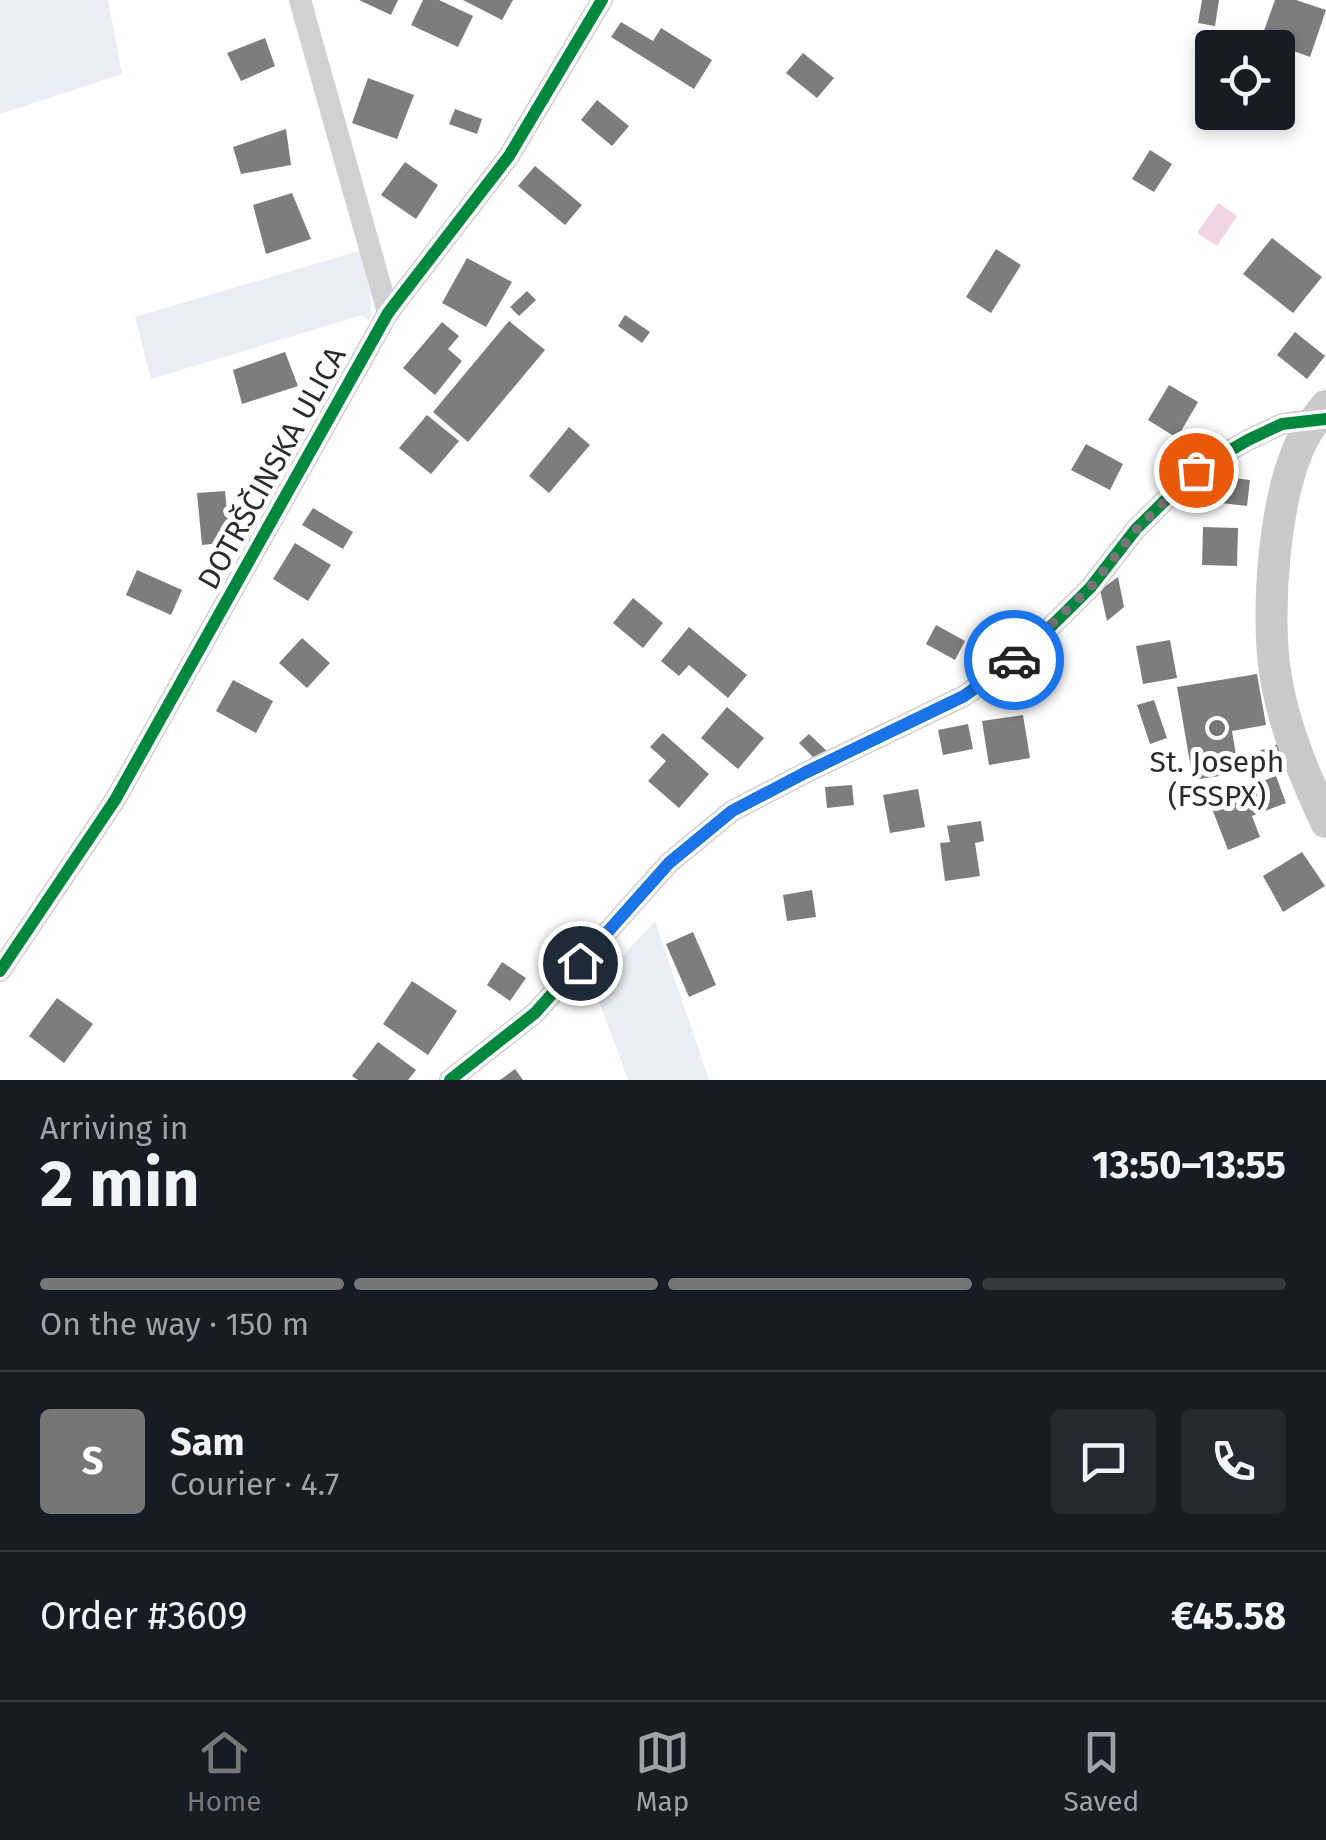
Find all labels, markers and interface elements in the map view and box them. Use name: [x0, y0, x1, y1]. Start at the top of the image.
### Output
map controls: [1195, 30, 1295, 130]
button: locate: [1195, 30, 1295, 130]
street label: DOTRŠČINSKA ULICA: [190, 340, 354, 596]
pin: [1154, 428, 1239, 513]
icon: bag: [1169, 443, 1224, 498]
courier: [964, 610, 1064, 710]
icon: car: [987, 633, 1042, 688]
marker: St. Joseph (FSSPX): [1206, 717, 1228, 739]
place label: St. Joseph (FSSPX): [1150, 744, 1284, 814]
pin: [538, 921, 623, 1006]
icon: home: [553, 936, 608, 991]
text: Arriving in: [40, 1109, 188, 1147]
text: 13:50–13:55: [1092, 1142, 1286, 1188]
text: 2 min: [40, 1145, 200, 1223]
text: On the way · 150 m: [40, 1305, 309, 1343]
button: chat: [1051, 1409, 1156, 1514]
button: phone: [1181, 1409, 1286, 1514]
text: Sam: [170, 1419, 245, 1465]
text: S: [82, 1438, 103, 1484]
text: Courier · 4.7: [170, 1465, 339, 1503]
text: Order #3609: [40, 1593, 247, 1639]
text: €45.58: [1171, 1593, 1286, 1639]
tab: Home: [187, 1725, 261, 1818]
tab: Map: [635, 1725, 690, 1818]
tab: Saved: [1063, 1725, 1139, 1818]

